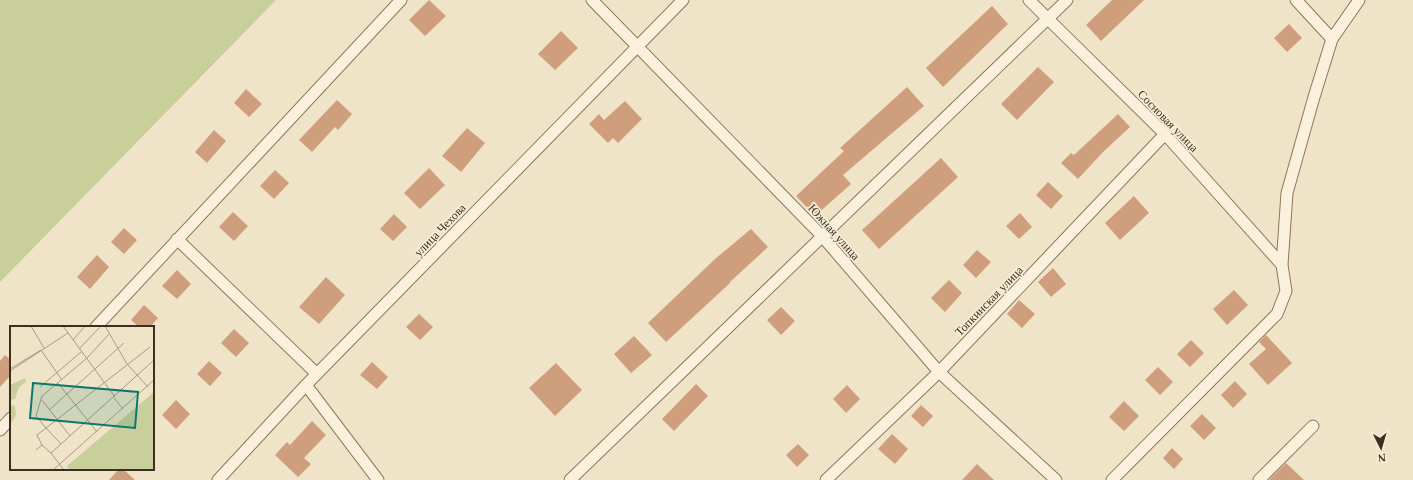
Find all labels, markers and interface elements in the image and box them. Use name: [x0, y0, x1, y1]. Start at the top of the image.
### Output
street label: Сосновая улица: [1135, 87, 1202, 155]
street label: улица Чехова: [411, 200, 469, 259]
street label: Южная улица: [805, 201, 863, 263]
street label: Топкинская улица: [952, 263, 1026, 339]
inset map: [10, 326, 154, 470]
north arrow: [1361, 428, 1401, 468]
text: N: [1377, 452, 1386, 464]

